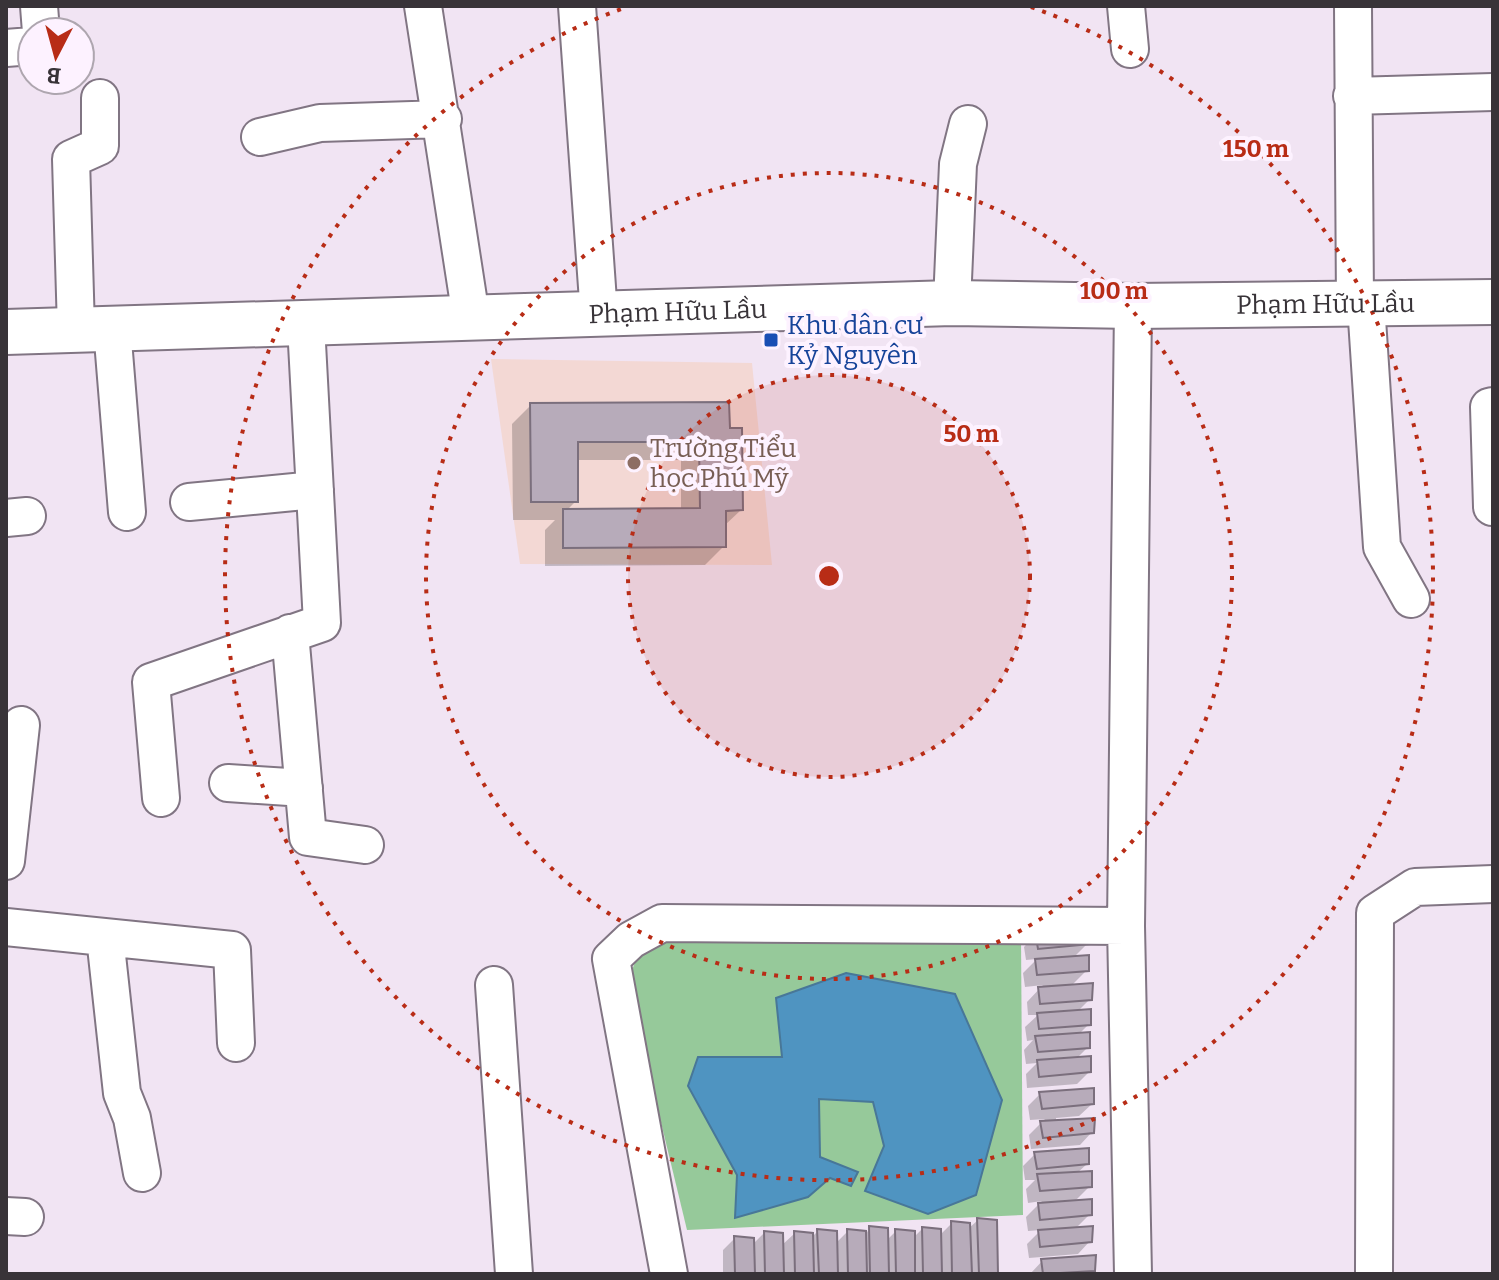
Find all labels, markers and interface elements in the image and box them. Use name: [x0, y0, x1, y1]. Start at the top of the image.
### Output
north arrow: [16, 16, 96, 96]
text: B: [45, 61, 62, 90]
text: 150 m: [1223, 135, 1289, 163]
text: 100 m: [1080, 277, 1148, 305]
street label: Phạm Hữu Lầu: [1236, 288, 1415, 321]
street label: Phạm Hữu Lầu: [588, 294, 767, 330]
place label: Khu dân cư Kỷ Nguyên: [787, 310, 923, 371]
marker: Khu dân cư Kỷ Nguyên: [762, 331, 780, 349]
text: 50 m: [943, 420, 999, 448]
place label: Trường Tiểu học Phú Mỹ: [650, 433, 796, 494]
marker: Trường Tiểu học Phú Mỹ: [625, 454, 643, 472]
centre of rings: [815, 562, 843, 590]

